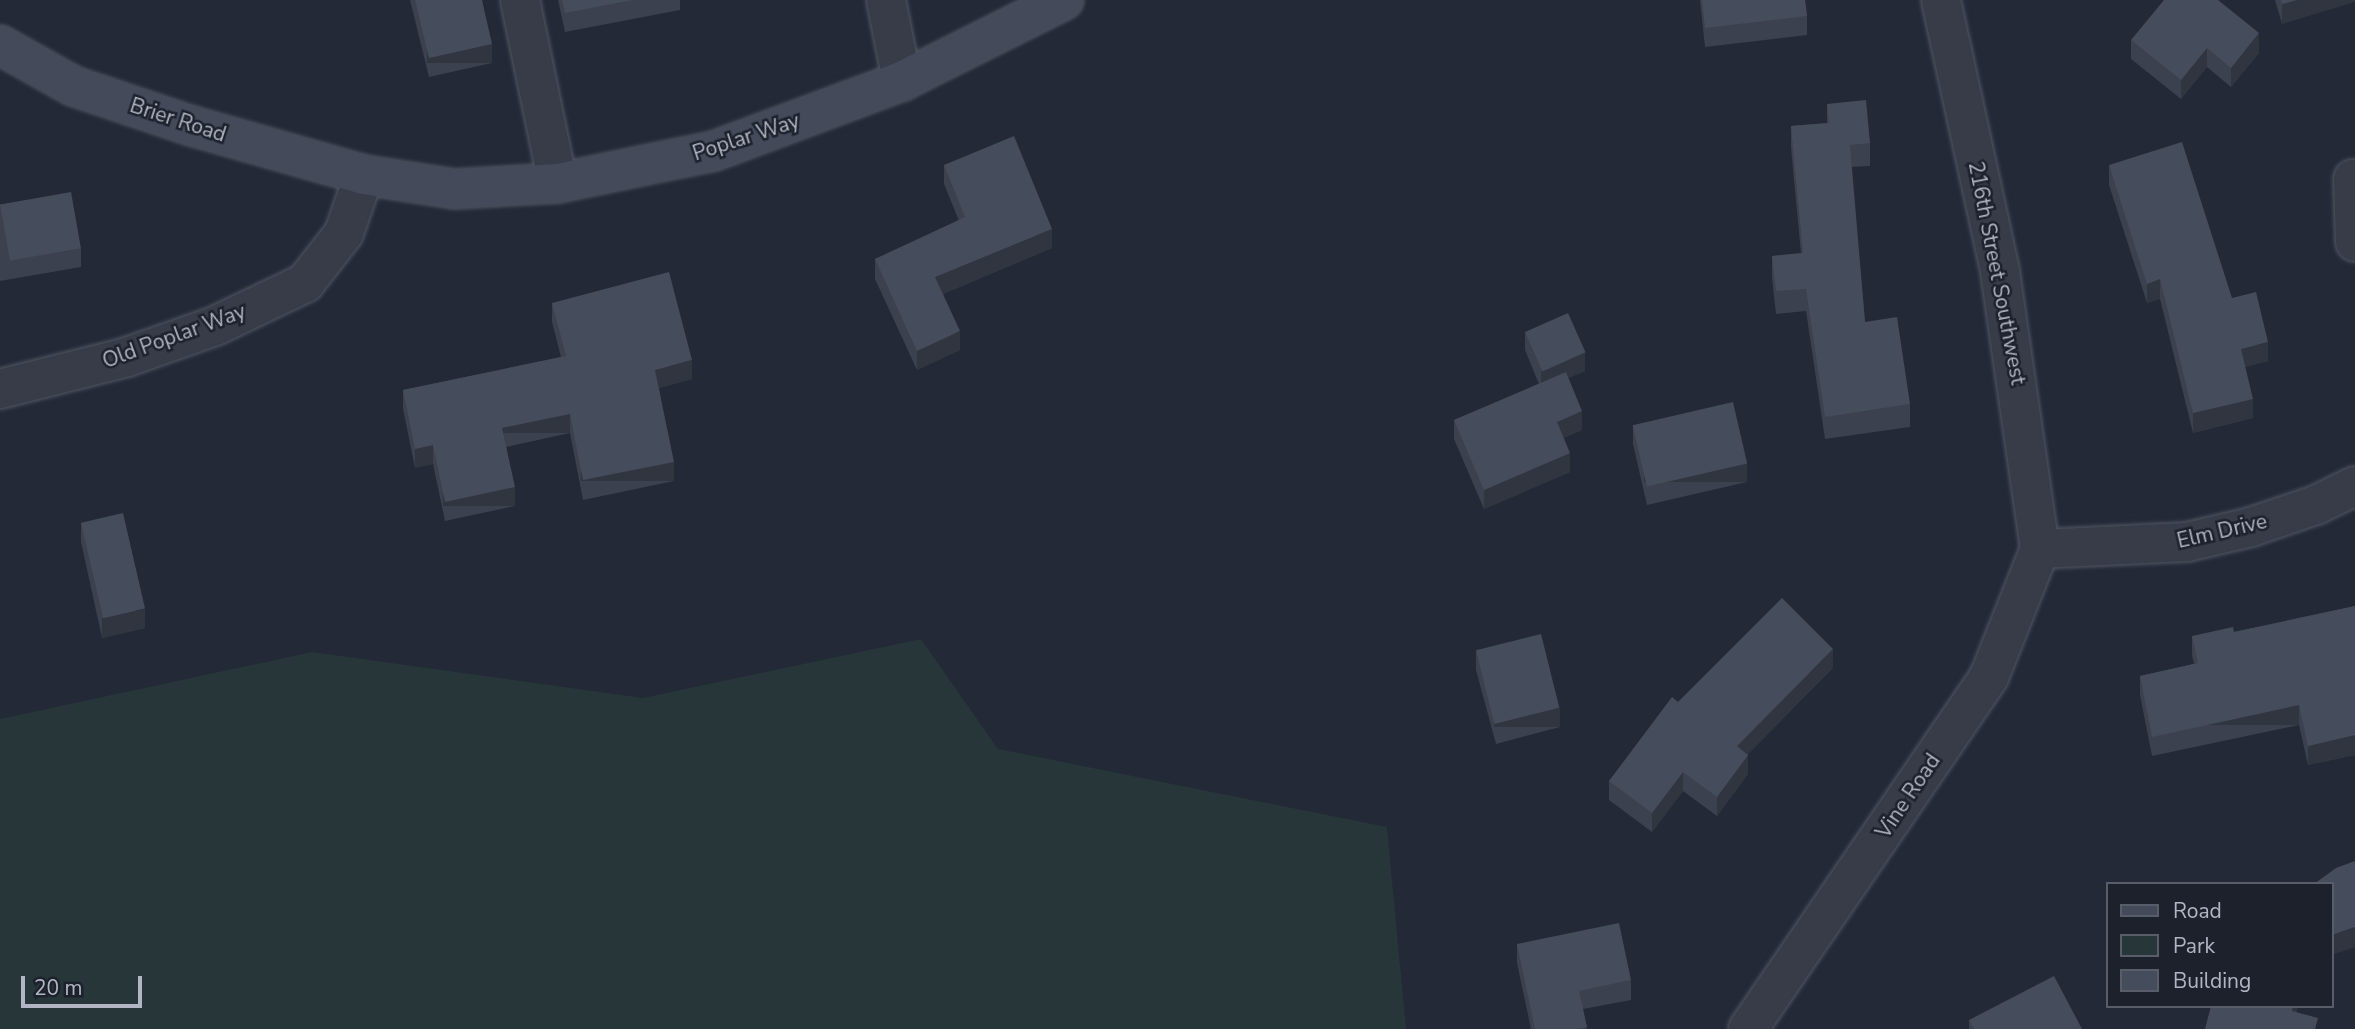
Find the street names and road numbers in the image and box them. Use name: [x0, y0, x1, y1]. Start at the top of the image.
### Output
street label: Brier Road: [127, 93, 229, 147]
street label: Poplar Way: [689, 108, 803, 166]
street label: 216th Street Southwest: [1963, 159, 2031, 387]
street label: Old Poplar Way: [99, 298, 249, 374]
street label: Elm Drive: [2175, 508, 2269, 554]
street label: Vine Road: [1871, 749, 1945, 843]

